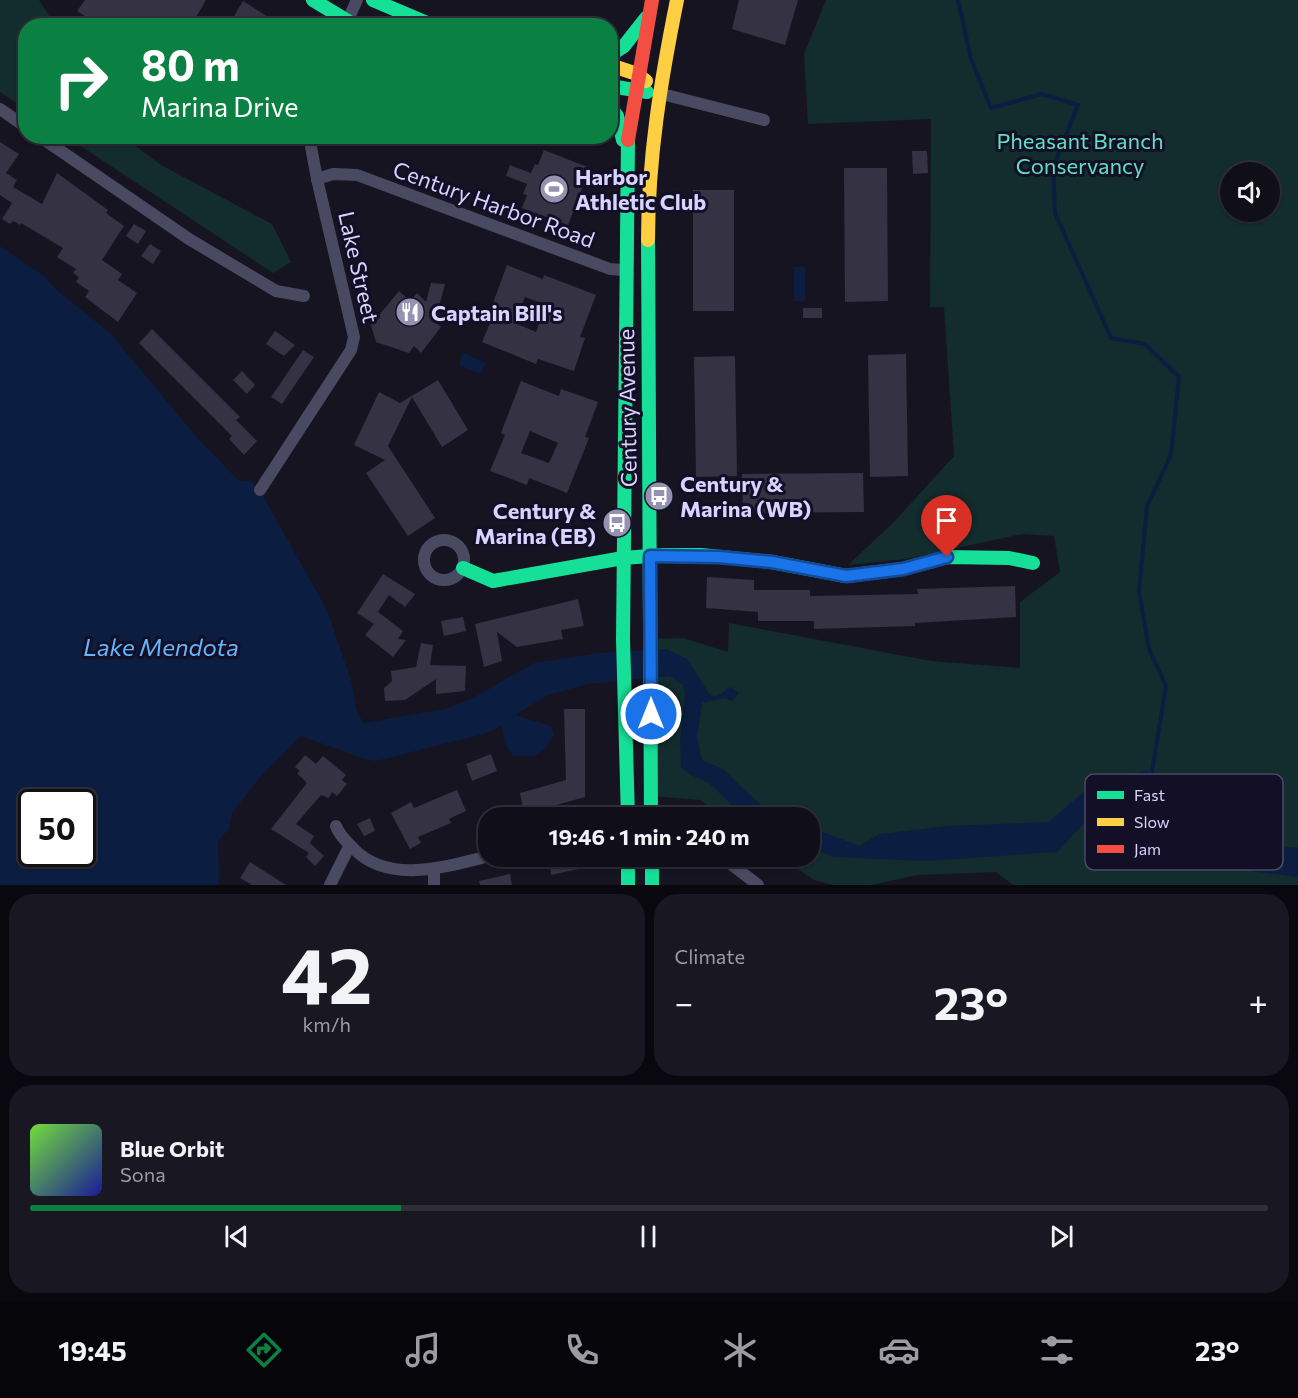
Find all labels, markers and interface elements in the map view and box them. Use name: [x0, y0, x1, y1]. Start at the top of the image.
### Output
text: 80 m: [141, 38, 240, 90]
icon: right: [42, 42, 120, 120]
text: Marina Drive: [141, 90, 298, 123]
park label: Pheasant Branch Conservancy: [996, 127, 1164, 179]
street label: Century Harbor Road: [390, 155, 598, 253]
map controls: [1220, 162, 1280, 222]
button: sound: [1220, 162, 1280, 222]
place label: Harbor Athletic Club: [575, 163, 706, 215]
sports icon: Harbor Athletic Club: [538, 173, 570, 205]
street label: Lake Street: [333, 209, 385, 325]
restaurant icon: Captain Bill's: [394, 296, 426, 328]
place label: Captain Bill's: [431, 299, 562, 326]
street label: Century Avenue: [612, 329, 642, 487]
place label: Century & Marina (WB): [680, 470, 811, 522]
bus stop icon: Century & Marina (WB): [643, 480, 675, 512]
pin: [921, 495, 972, 557]
place label: Century & Marina (EB): [475, 497, 596, 549]
icon: arrive: [930, 504, 963, 537]
bus stop icon: Century & Marina (EB): [601, 507, 633, 539]
water label: Lake Mendota: [83, 632, 239, 661]
position arrow: [619, 682, 683, 746]
legend: [1085, 774, 1283, 870]
text: Fast: [1134, 785, 1165, 804]
speed limit sign: 50: [18, 789, 96, 867]
text: Slow: [1134, 812, 1170, 831]
text: 19:46 · 1 min · 240 m: [549, 823, 749, 850]
text: Jam: [1134, 839, 1161, 858]
text: 42: [281, 925, 373, 1020]
text: Climate: [675, 944, 745, 968]
text: 23°: [934, 974, 1008, 1029]
text: −: [675, 981, 693, 1022]
text: +: [1249, 981, 1268, 1022]
text: km/h: [302, 1012, 351, 1036]
text: Blue Orbit: [120, 1135, 224, 1162]
text: Sona: [120, 1162, 166, 1186]
icon: previous: [220, 1220, 253, 1253]
icon: pause: [632, 1220, 665, 1253]
icon: next: [1045, 1220, 1078, 1253]
icon: directions: [243, 1329, 285, 1371]
icon: music: [402, 1329, 444, 1371]
icon: phone: [561, 1329, 603, 1371]
icon: climate: [719, 1329, 761, 1371]
icon: car: [878, 1329, 920, 1371]
icon: filters: [1036, 1329, 1078, 1371]
text: 19:45: [58, 1334, 127, 1367]
text: 23°: [1195, 1334, 1240, 1367]

